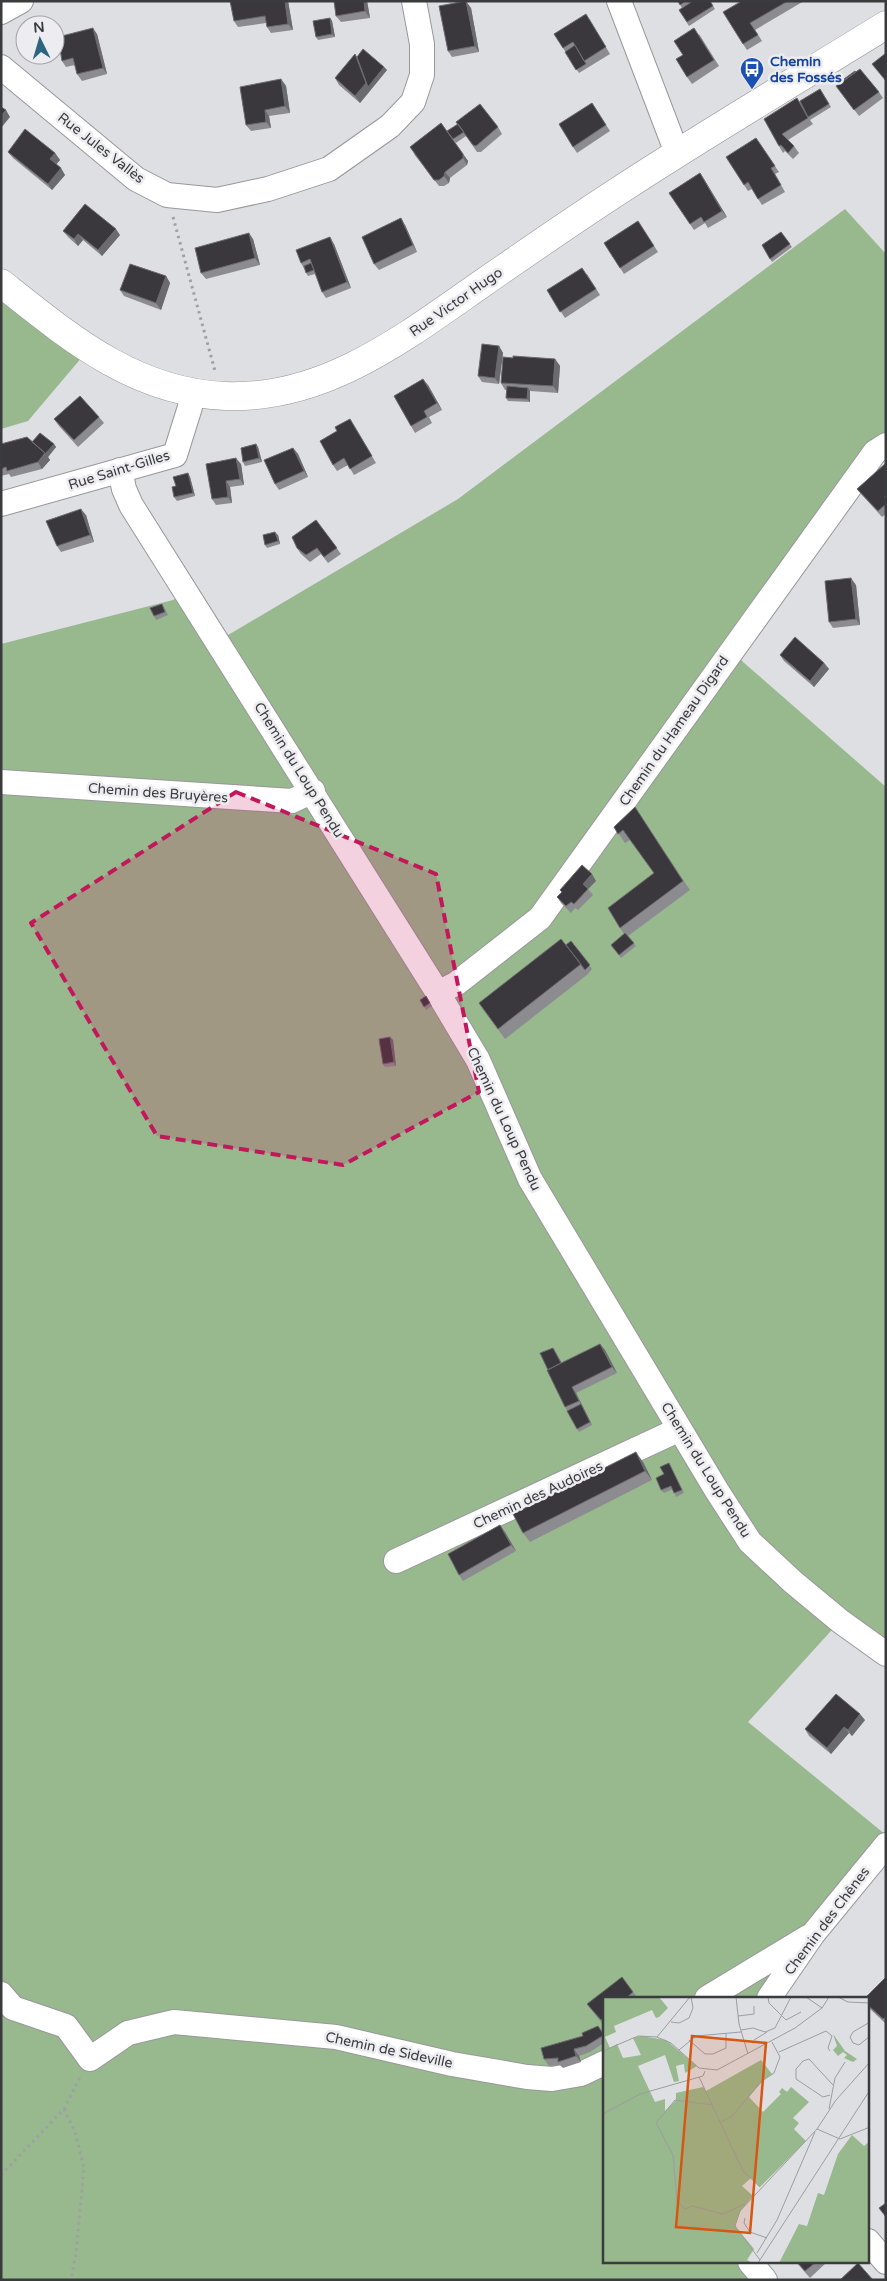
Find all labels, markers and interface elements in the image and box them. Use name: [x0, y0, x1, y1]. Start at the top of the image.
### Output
north arrow: [15, 15, 65, 65]
text: N: [33, 19, 45, 37]
place label: Chemin des Fossés: [770, 53, 842, 86]
bus stop icon: Chemin des Fossés: [739, 56, 765, 90]
street label: Rue Jules Vallès: [54, 109, 148, 187]
street label: Rue Victor Hugo: [406, 264, 506, 340]
street label: Rue Saint-Gilles: [66, 446, 172, 494]
street label: Chemin du Hameau Digard: [616, 653, 732, 809]
street label: Chemin du Loup Pendu: [250, 699, 348, 841]
street label: Chemin des Bruyères: [87, 780, 229, 806]
street label: Chemin du Loup Pendu: [463, 1045, 545, 1193]
street label: Chemin du Loup Pendu: [657, 1399, 755, 1541]
street label: Chemin des Audoires: [470, 1457, 606, 1533]
street label: Chemin des Chênes: [781, 1863, 873, 1978]
inset map: [603, 1997, 870, 2264]
street label: Chemin de Sideville: [324, 2028, 454, 2072]

